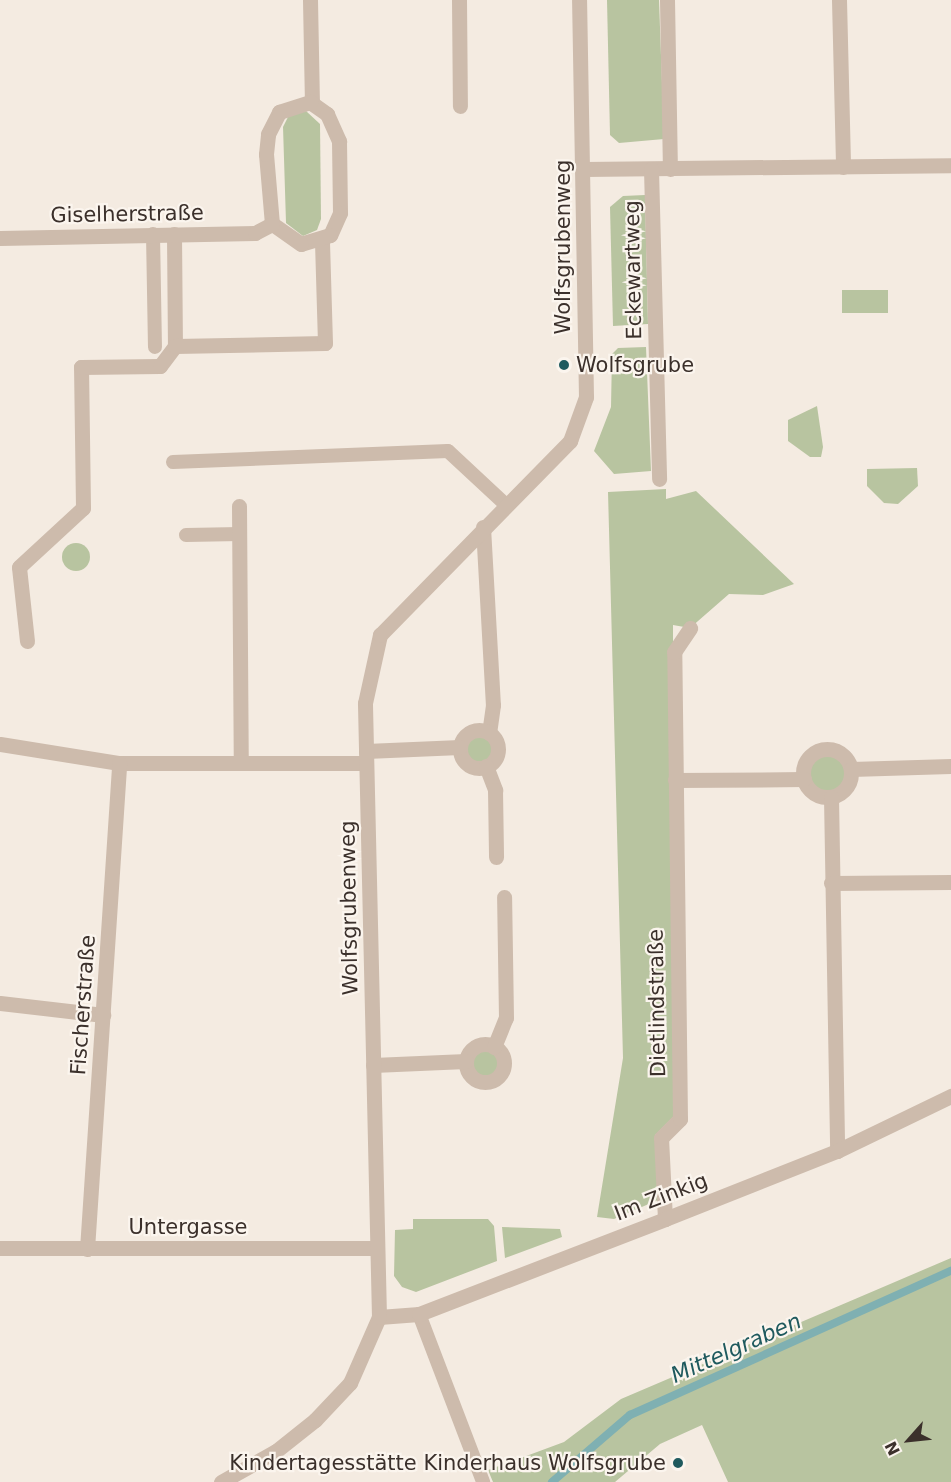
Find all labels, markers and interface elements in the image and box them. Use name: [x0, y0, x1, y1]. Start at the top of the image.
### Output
street label: Wolfsgrubenweg: [550, 160, 576, 334]
street label: Giselherstraße: [50, 200, 204, 228]
street label: Eckewartweg: [619, 200, 647, 340]
place label: Wolfsgrube: [576, 352, 694, 378]
marker: Wolfsgrube: [557, 358, 571, 372]
street label: Wolfsgrubenweg: [335, 820, 363, 996]
street label: Dietlindstraße: [643, 929, 671, 1077]
street label: Fischerstraße: [66, 934, 100, 1076]
street label: Im Zinkig: [611, 1168, 711, 1226]
street label: Untergasse: [128, 1214, 248, 1240]
water label: Mittelgraben: [667, 1307, 805, 1389]
north arrow: [879, 1410, 939, 1470]
text: N: [881, 1438, 904, 1459]
place label: Kindertagesstätte Kinderhaus Wolfsgrube: [229, 1450, 666, 1476]
marker: Kindertagesstätte Kinderhaus Wolfsgrube: [671, 1456, 685, 1470]

